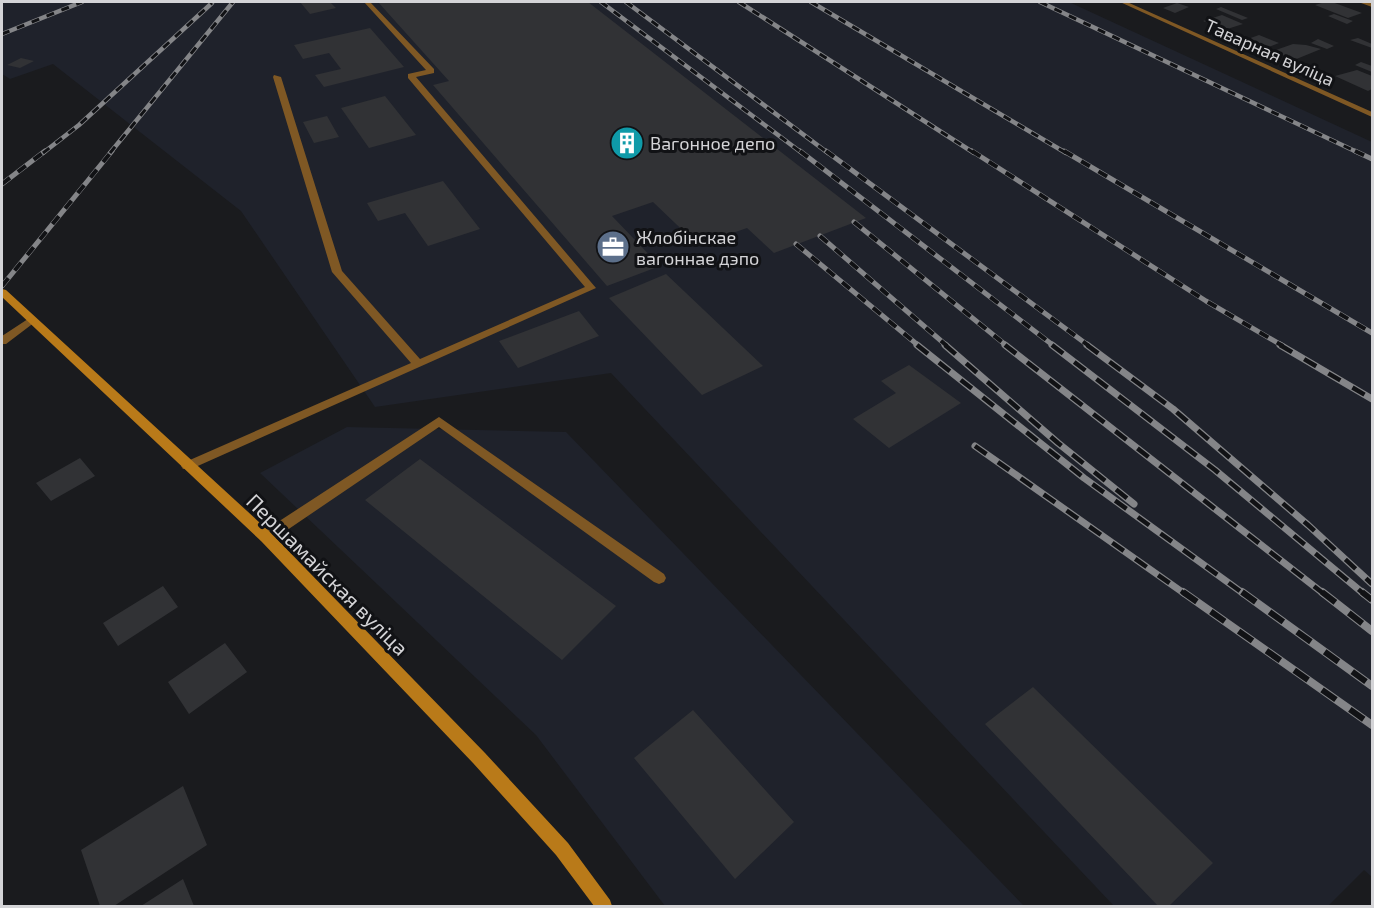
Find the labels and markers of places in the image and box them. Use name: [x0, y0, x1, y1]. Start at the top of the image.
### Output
building icon: Вагонное депо: [609, 125, 645, 161]
place label: Вагонное депо: [650, 132, 775, 154]
place label: Жлобінскае вагоннае дэпо: [636, 226, 759, 269]
office icon: Жлобінскае вагоннае дэпо: [595, 229, 631, 265]

